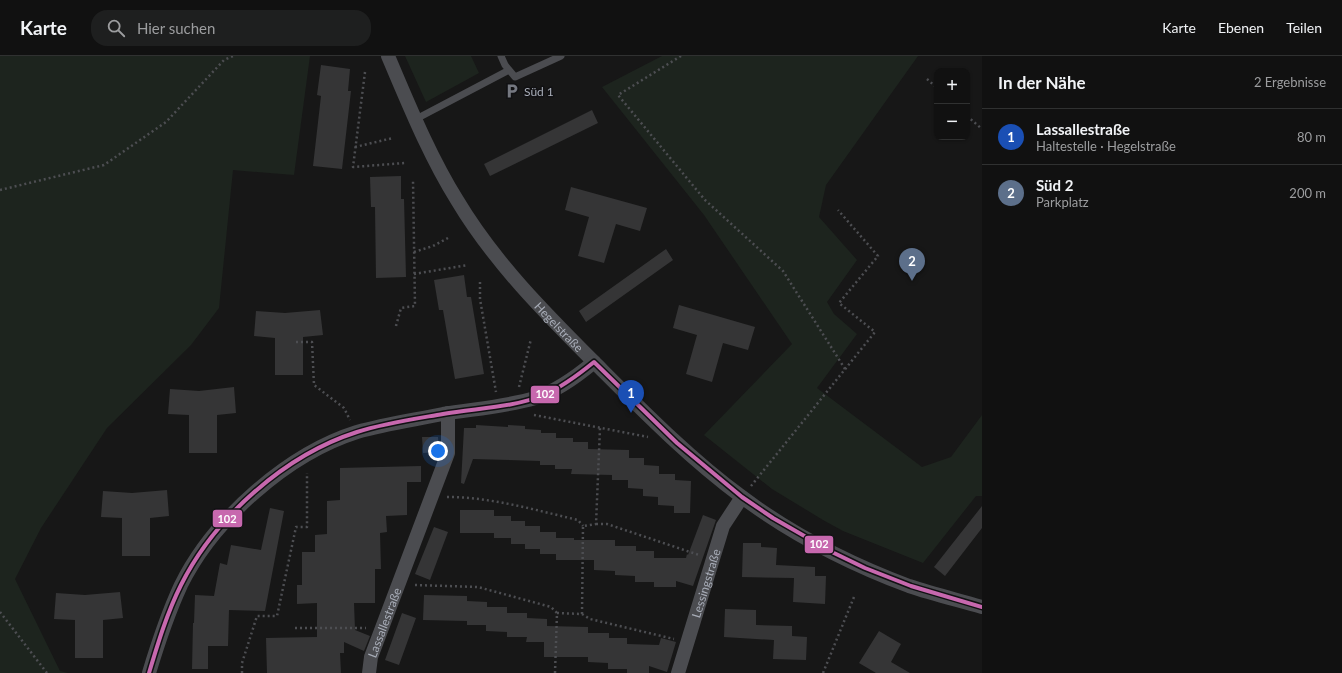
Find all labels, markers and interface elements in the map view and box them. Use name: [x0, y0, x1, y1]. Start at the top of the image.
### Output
search box: [91, 10, 371, 46]
text: Karte: [20, 16, 67, 39]
icon: search: [105, 17, 127, 39]
text: Hier suchen: [137, 19, 215, 37]
text: Karte: [1162, 19, 1196, 36]
text: Ebenen: [1218, 19, 1264, 36]
text: Teilen: [1286, 19, 1322, 36]
map controls: [934, 68, 970, 140]
button: +: [934, 68, 970, 104]
text: In der Nähe: [998, 72, 1086, 93]
text: 2 Ergebnisse: [1254, 74, 1326, 90]
parking icon: Süd 1: [503, 82, 521, 100]
place label: Süd 1: [524, 84, 554, 99]
button: −: [934, 104, 970, 140]
text: Lassallestraße: [1036, 120, 1130, 138]
text: 1: [1007, 129, 1015, 145]
text: 80 m: [1297, 129, 1326, 145]
text: Haltestelle · Hegelstraße: [1036, 138, 1176, 154]
text: Süd 2: [1036, 176, 1073, 194]
text: 2: [1007, 185, 1015, 201]
text: 200 m: [1289, 185, 1326, 201]
text: Parkplatz: [1036, 194, 1089, 210]
pin: 2: [899, 248, 925, 281]
street label: Hegelstraße: [532, 299, 587, 355]
pin: 1: [618, 380, 644, 413]
line badge: 102: [530, 385, 560, 404]
text: 102: [535, 387, 555, 400]
your location: [428, 441, 448, 461]
line badge: 102: [212, 509, 243, 528]
text: 102: [217, 512, 237, 525]
line badge: 102: [804, 535, 834, 554]
text: 102: [809, 537, 829, 550]
street label: Lessingstraße: [688, 547, 723, 619]
street label: Lassallestraße: [364, 585, 404, 660]

